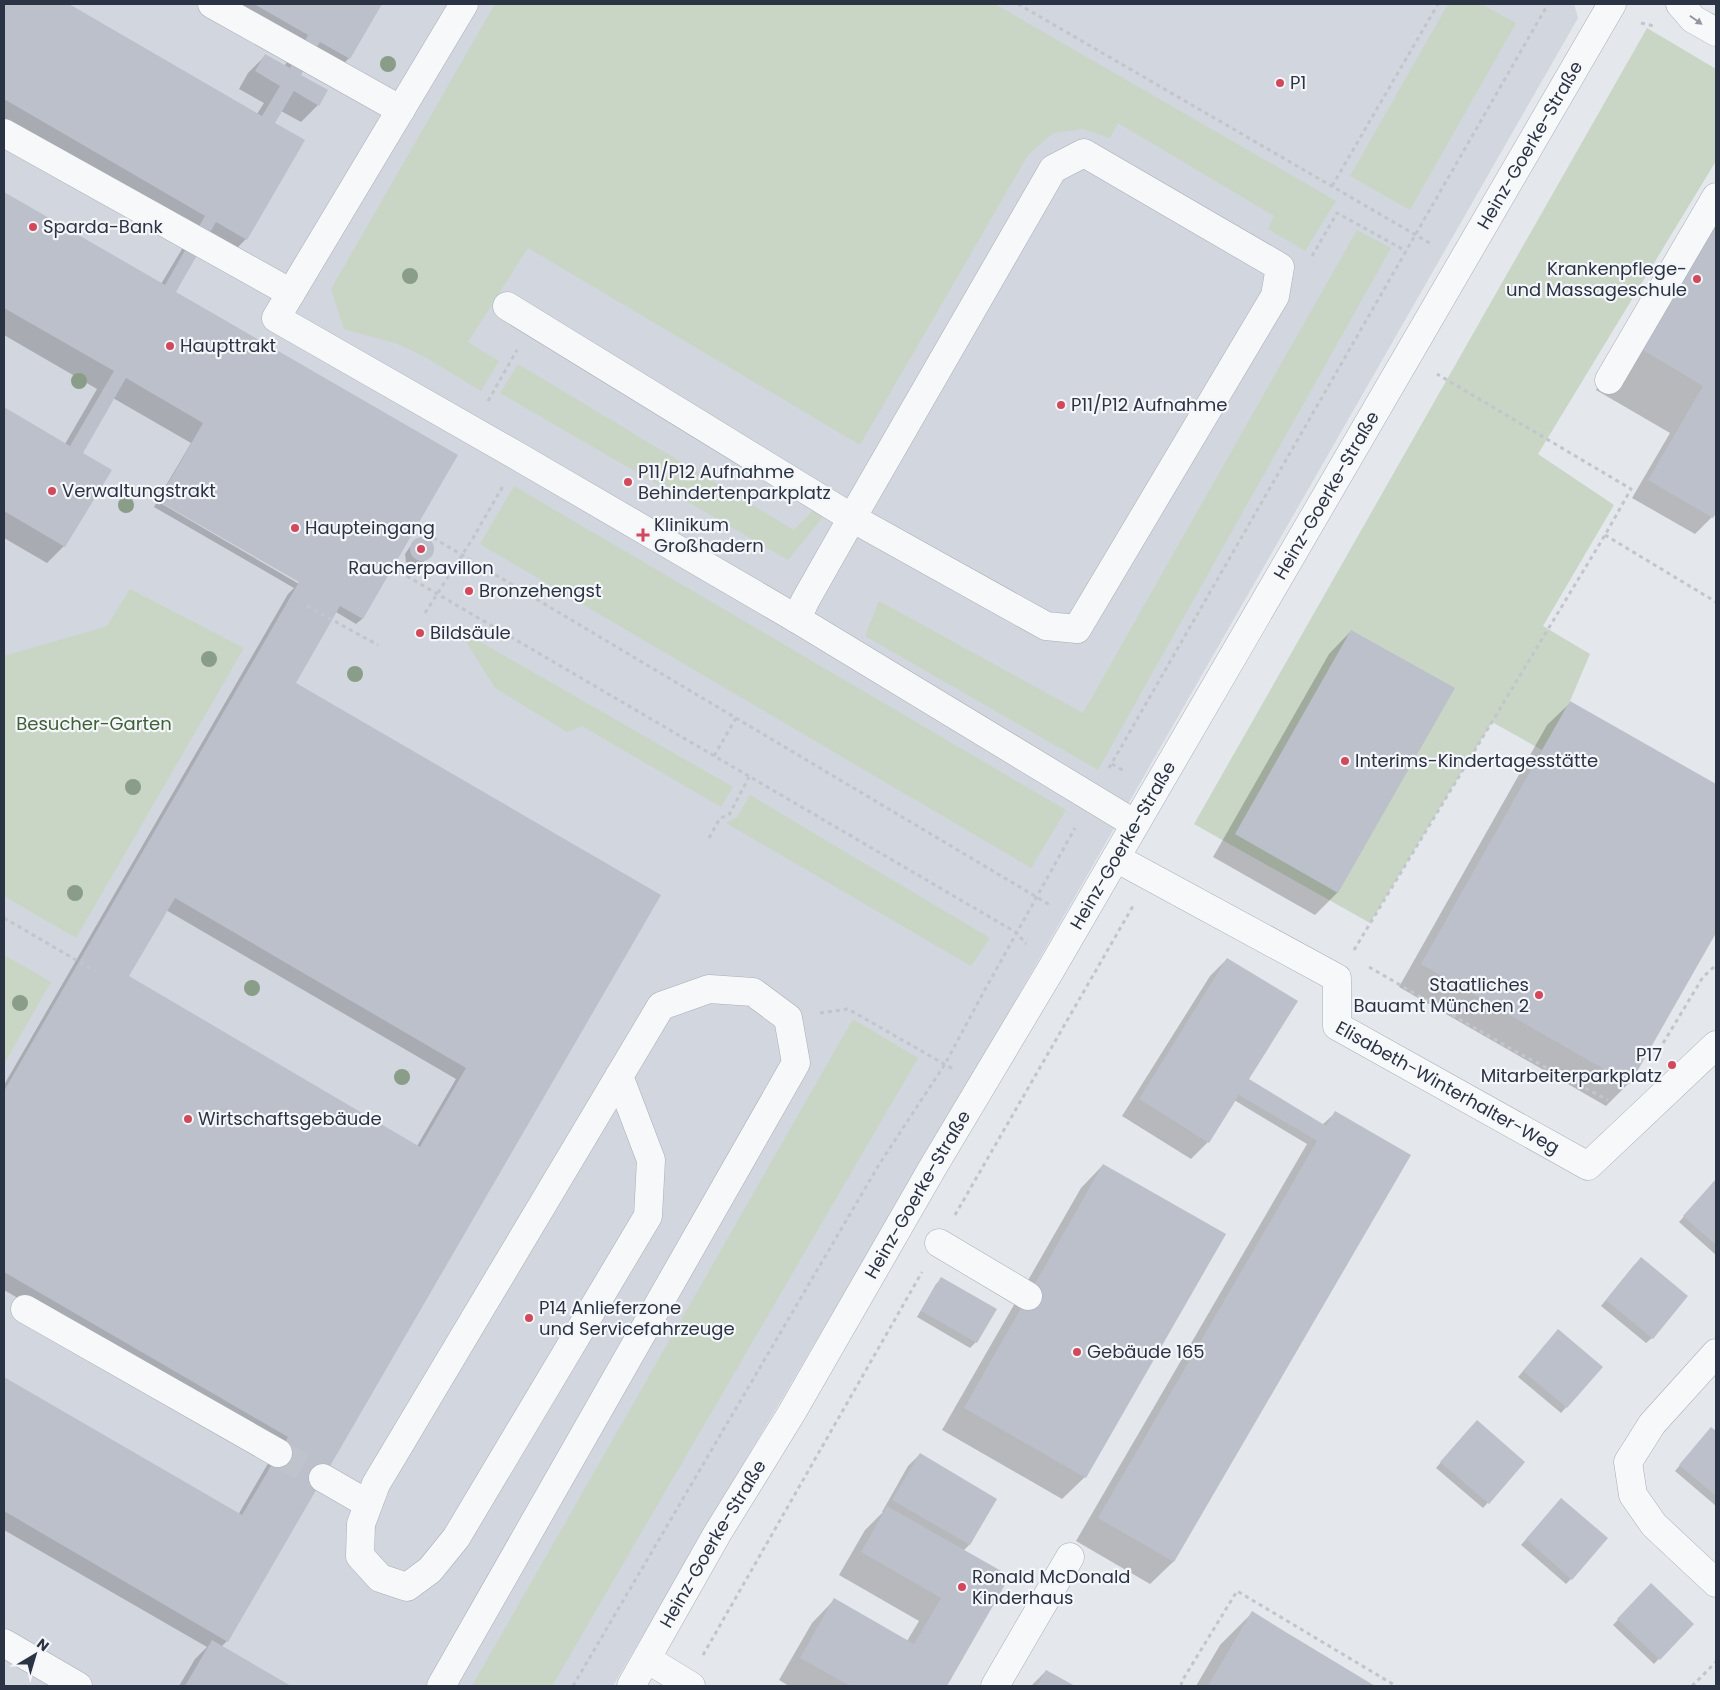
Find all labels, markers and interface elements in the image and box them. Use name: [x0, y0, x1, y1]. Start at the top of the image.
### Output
one-way arrow: [1690, 15, 1703, 25]
street label: Heinz-Goerke-Straße: [1471, 56, 1588, 234]
place label: P1: [1290, 70, 1306, 95]
marker: P1: [1274, 77, 1286, 89]
place label: Sparda-Bank: [43, 214, 164, 239]
marker: Sparda-Bank: [27, 221, 39, 233]
place label: Krankenpflege- und Massageschule: [1506, 256, 1687, 302]
marker: Krankenpflege- und Massageschule: [1691, 273, 1703, 285]
place label: Haupttrakt: [180, 333, 276, 358]
marker: Haupttrakt: [164, 340, 176, 352]
place label: P11/P12 Aufnahme: [1071, 392, 1227, 417]
marker: P11/P12 Aufnahme: [1055, 399, 1067, 411]
street label: Heinz-Goerke-Straße: [1267, 406, 1385, 584]
place label: P11/P12 Aufnahme Behindertenparkplatz: [638, 459, 831, 505]
marker: P11/P12 Aufnahme Behindertenparkplatz: [622, 476, 634, 488]
place label: Verwaltungstrakt: [62, 478, 216, 503]
marker: Verwaltungstrakt: [46, 485, 58, 497]
place label: Klinikum Großhadern: [654, 512, 764, 558]
place label: Haupteingang: [305, 515, 435, 540]
marker: Haupteingang: [289, 522, 301, 534]
marker: Klinikum Großhadern: [636, 528, 650, 542]
marker: Raucherpavillon: [415, 543, 427, 555]
place label: Raucherpavillon: [348, 555, 494, 580]
place label: Bronzehengst: [479, 578, 601, 603]
marker: Bronzehengst: [463, 585, 475, 597]
place label: Bildsäule: [430, 620, 511, 645]
marker: Bildsäule: [414, 627, 426, 639]
park label: Besucher-Garten: [16, 711, 172, 736]
place label: Interims-Kindertagesstätte: [1355, 748, 1598, 773]
marker: Interims-Kindertagesstätte: [1339, 755, 1351, 767]
street label: Heinz-Goerke-Straße: [1064, 756, 1181, 934]
place label: Staatliches Bauamt München 2: [1353, 972, 1529, 1018]
marker: Staatliches Bauamt München 2: [1533, 989, 1545, 1001]
street label: Elisabeth-Winterhalter-Weg: [1331, 1015, 1564, 1160]
place label: P17 Mitarbeiterparkplatz: [1481, 1042, 1662, 1088]
marker: P17 Mitarbeiterparkplatz: [1666, 1059, 1678, 1071]
street label: Heinz-Goerke-Straße: [858, 1105, 976, 1283]
place label: Wirtschaftsgebäude: [198, 1106, 382, 1131]
marker: Wirtschaftsgebäude: [182, 1113, 194, 1125]
place label: P14 Anlieferzone und Servicefahrzeuge: [539, 1295, 735, 1341]
marker: P14 Anlieferzone und Servicefahrzeuge: [523, 1312, 535, 1324]
place label: Gebäude 165: [1087, 1339, 1205, 1364]
marker: Gebäude 165: [1071, 1346, 1083, 1358]
street label: Heinz-Goerke-Straße: [653, 1455, 772, 1632]
place label: Ronald McDonald Kinderhaus: [972, 1564, 1131, 1610]
marker: Ronald McDonald Kinderhaus: [956, 1581, 968, 1593]
north arrow: [10, 1630, 60, 1680]
text: N: [33, 1634, 53, 1656]

